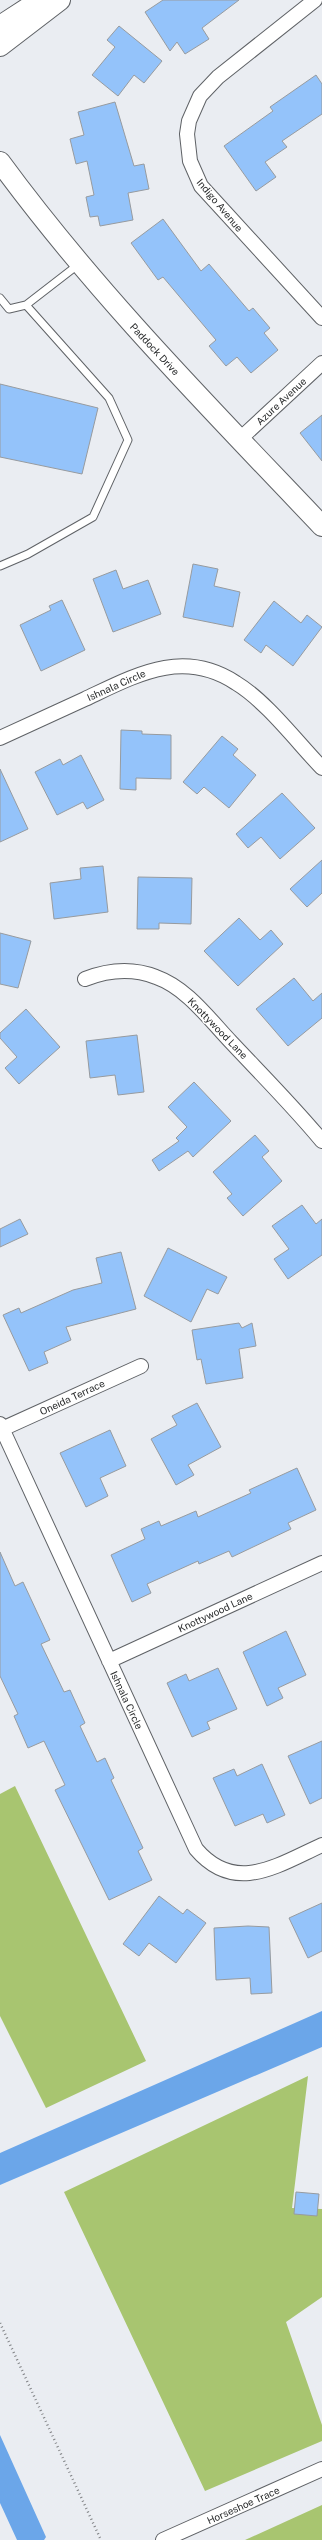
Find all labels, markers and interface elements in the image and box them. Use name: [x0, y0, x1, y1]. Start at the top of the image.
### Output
street label: Indigo Avenue: [194, 176, 246, 234]
street label: Paddock Drive: [128, 321, 182, 378]
street label: Azure Avenue: [254, 375, 309, 427]
street label: Ishnala Circle: [85, 667, 147, 703]
street label: Knottywood Lane: [186, 995, 251, 1061]
street label: Oneida Terrace: [38, 1377, 107, 1417]
street label: Knottywood Lane: [176, 1589, 254, 1634]
street label: Ishnala Circle: [108, 1669, 146, 1731]
street label: Horseshoe Trace: [205, 2483, 281, 2526]

